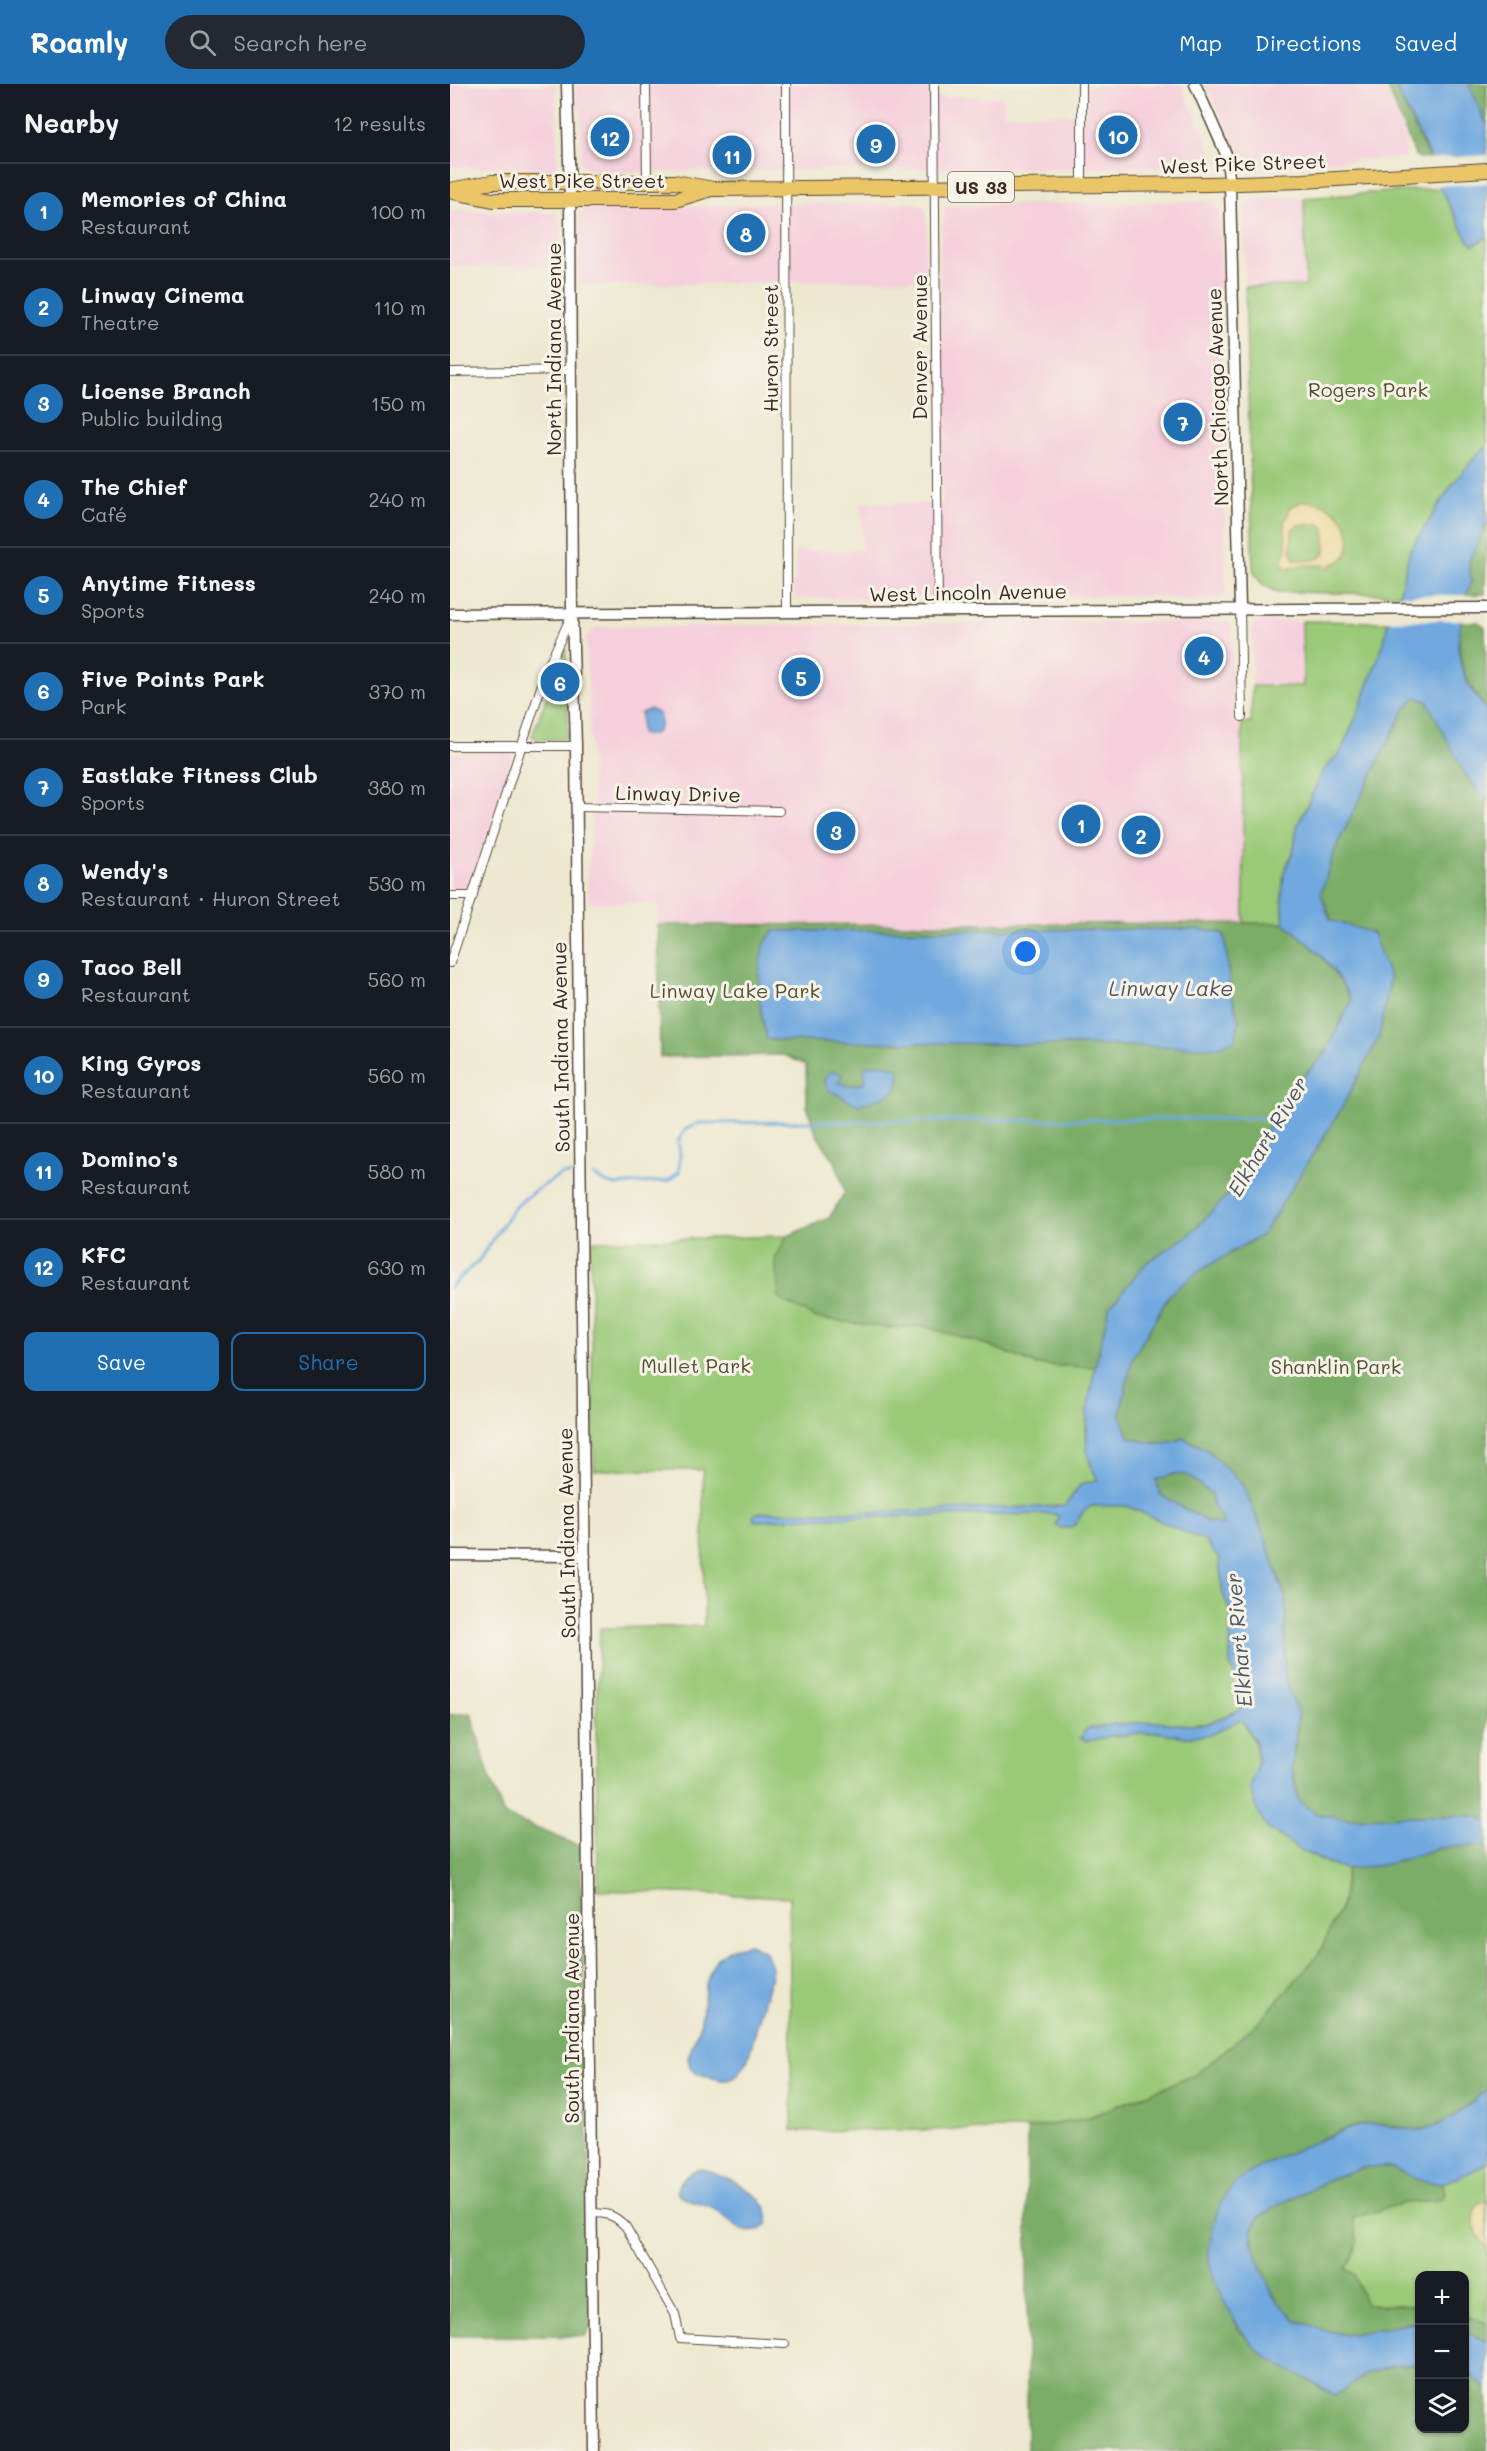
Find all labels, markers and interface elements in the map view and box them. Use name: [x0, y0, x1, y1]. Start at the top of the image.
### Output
search box: [165, 15, 585, 69]
text: Roamly: [30, 24, 129, 60]
icon: search: [186, 26, 219, 59]
text: Search here: [234, 28, 367, 57]
text: Map: [1179, 29, 1222, 56]
text: Directions: [1255, 29, 1362, 56]
text: Saved: [1395, 29, 1457, 56]
text: Nearby: [24, 106, 119, 140]
text: 12 results: [333, 110, 426, 136]
pin: 10: [1098, 112, 1138, 158]
pin: 12: [590, 115, 630, 160]
pin: 9: [856, 122, 896, 166]
pin: 11: [712, 132, 752, 178]
street label: West Pike Street: [1159, 147, 1327, 179]
street label: West Pike Street: [499, 167, 665, 193]
road number: US 33: [948, 172, 1014, 202]
text: Memories of China: [81, 184, 287, 213]
text: 1: [39, 198, 48, 224]
text: 100 m: [370, 198, 426, 224]
pin: 8: [726, 210, 766, 256]
text: Restaurant: [81, 213, 191, 239]
street label: North Indiana Avenue: [540, 242, 566, 456]
street label: Denver Avenue: [906, 274, 932, 420]
text: Linway Cinema: [81, 280, 245, 309]
street label: Huron Street: [757, 284, 783, 412]
street label: North Chicago Avenue: [1200, 288, 1234, 506]
text: 2: [38, 294, 49, 320]
text: 110 m: [373, 294, 426, 320]
text: Theatre: [81, 309, 159, 335]
text: License Branch: [81, 376, 251, 405]
park label: Rogers Park: [1308, 376, 1428, 402]
text: 3: [38, 390, 50, 416]
text: 150 m: [371, 390, 426, 416]
pin: 7: [1164, 400, 1202, 444]
text: Public building: [81, 405, 223, 431]
text: The Chief: [81, 472, 187, 501]
text: 4: [37, 486, 50, 512]
text: 240 m: [368, 486, 426, 512]
text: Café: [81, 501, 127, 527]
text: Anytime Fitness: [81, 568, 256, 597]
street label: West Lincoln Avenue: [869, 577, 1067, 607]
text: 5: [38, 582, 49, 608]
text: 240 m: [368, 582, 426, 608]
text: Sports: [81, 597, 145, 623]
pin: 4: [1184, 634, 1224, 678]
pin: 5: [782, 654, 820, 700]
pin: 6: [540, 660, 580, 704]
text: Five Points Park: [81, 664, 265, 693]
text: 6: [37, 678, 50, 704]
text: 370 m: [368, 678, 426, 704]
text: Park: [81, 693, 126, 719]
text: Eastlake Fitness Club: [81, 760, 318, 789]
text: 7: [38, 774, 49, 800]
text: 380 m: [368, 774, 426, 800]
street label: Linway Drive: [615, 779, 741, 807]
text: Sports: [81, 789, 145, 815]
pin: 1: [1062, 802, 1100, 846]
pin: 3: [816, 808, 856, 854]
pin: 2: [1122, 812, 1160, 858]
text: Wendy's: [81, 856, 168, 885]
text: 8: [37, 870, 50, 896]
text: 530 m: [368, 870, 426, 896]
text: Restaurant · Huron Street: [81, 885, 340, 911]
your location: [1011, 937, 1040, 966]
street label: South Indiana Avenue: [545, 941, 575, 1153]
text: Taco Bell: [81, 952, 182, 981]
text: 9: [37, 966, 50, 992]
text: 560 m: [368, 966, 426, 992]
water label: Linway Lake: [1109, 974, 1233, 1001]
park label: Linway Lake Park: [650, 977, 820, 1003]
text: Restaurant: [81, 981, 191, 1007]
text: King Gyros: [81, 1048, 201, 1077]
text: 10: [33, 1062, 54, 1088]
text: 560 m: [368, 1062, 426, 1088]
water label: Elkhart River: [1221, 1071, 1313, 1201]
text: Restaurant: [81, 1077, 191, 1103]
text: Domino's: [81, 1144, 178, 1173]
text: 11: [35, 1158, 52, 1184]
text: 580 m: [368, 1158, 426, 1184]
text: Restaurant: [81, 1173, 191, 1199]
text: KFC: [81, 1240, 126, 1269]
text: 12: [33, 1254, 54, 1280]
text: 630 m: [368, 1254, 426, 1280]
text: Restaurant: [81, 1269, 191, 1295]
button: Save: [24, 1332, 219, 1391]
button: Share: [231, 1332, 426, 1391]
park label: Mullet Park: [641, 1352, 751, 1378]
park label: Shanklin Park: [1271, 1353, 1401, 1379]
street label: South Indiana Avenue: [551, 1427, 581, 1639]
water label: Elkhart River: [1219, 1572, 1257, 1708]
street label: South Indiana Avenue: [558, 1913, 584, 2123]
map controls: [1415, 2271, 1469, 2433]
button: +: [1415, 2271, 1469, 2325]
button: −: [1415, 2325, 1469, 2379]
button: layers: [1415, 2379, 1469, 2433]

